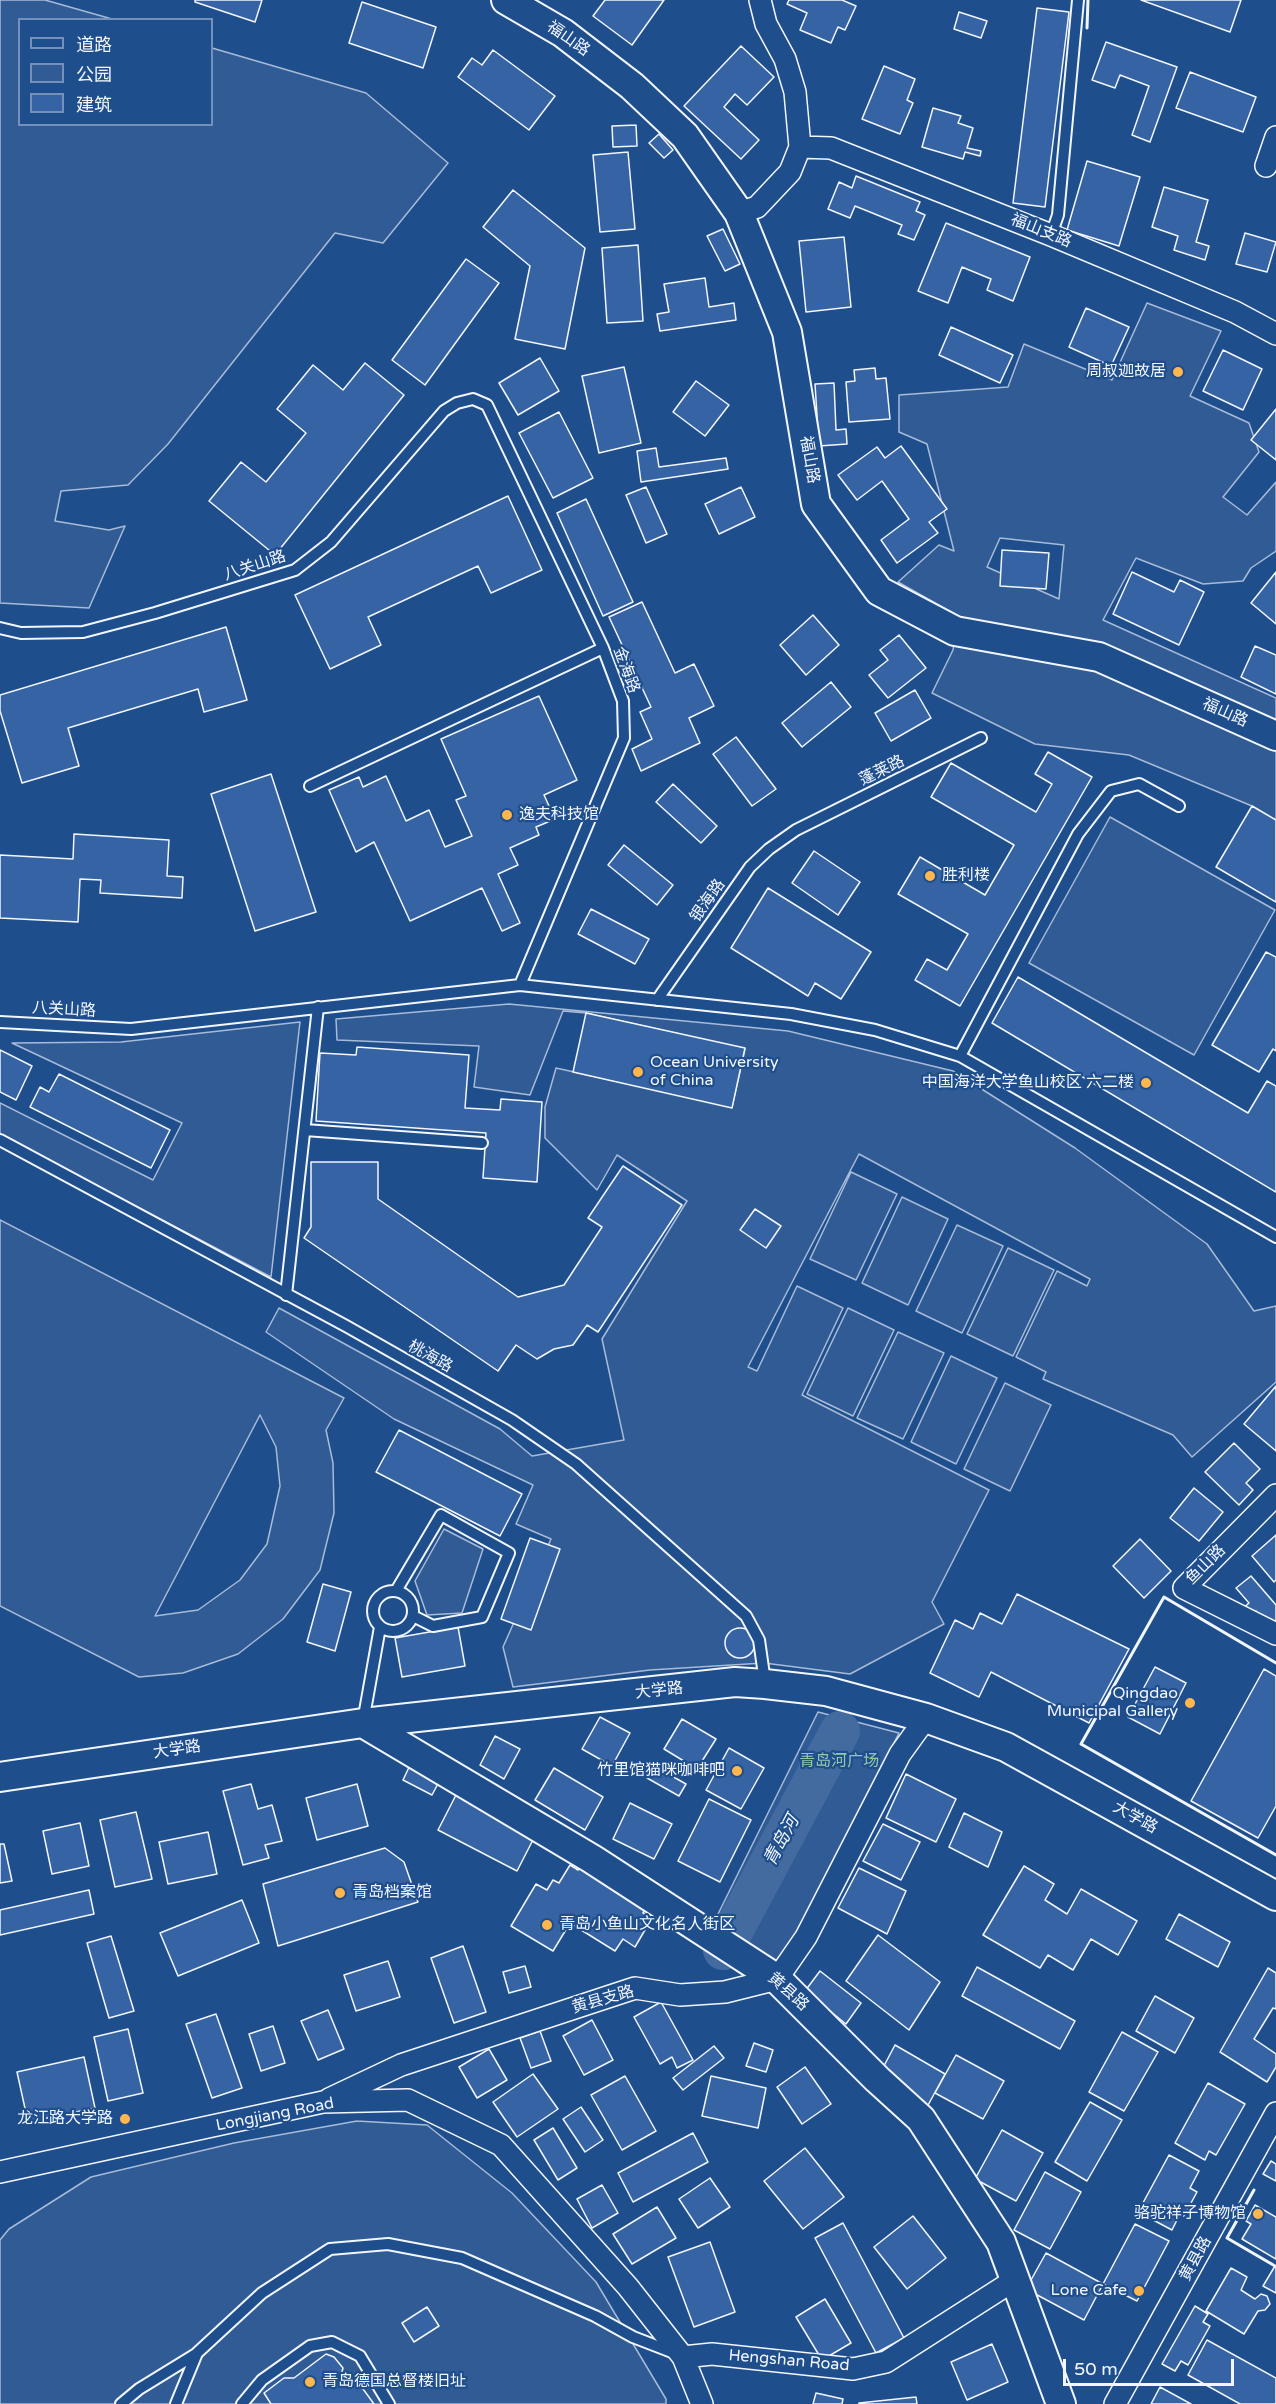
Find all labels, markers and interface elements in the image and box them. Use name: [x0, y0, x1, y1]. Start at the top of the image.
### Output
street label: 福山路: [543, 17, 593, 61]
legend: [18, 18, 213, 126]
text: 道路: [76, 34, 112, 56]
text: 公园: [76, 64, 112, 86]
text: 建筑: [76, 94, 112, 116]
street label: 福山支路: [1008, 210, 1074, 252]
place label: 周叔迦故居: [1086, 362, 1166, 382]
marker: 周叔迦故居: [1171, 365, 1185, 379]
street label: 福山路: [795, 435, 823, 485]
street label: 八关山路: [222, 547, 288, 585]
street label: 金海路: [609, 644, 643, 696]
street label: 福山路: [1199, 694, 1251, 732]
street label: 蓬莱路: [856, 752, 908, 790]
place label: 逸夫科技馆: [519, 805, 599, 825]
marker: 逸夫科技馆: [500, 808, 514, 822]
place label: 胜利楼: [942, 866, 990, 886]
marker: 胜利楼: [923, 869, 937, 883]
street label: 银海路: [686, 876, 730, 926]
street label: 八关山路: [32, 999, 96, 1021]
place label: Ocean University of China: [650, 1053, 779, 1091]
marker: Ocean University of China: [631, 1065, 645, 1079]
place label: 中国海洋大学鱼山校区 六二楼: [922, 1073, 1134, 1093]
marker: 中国海洋大学鱼山校区 六二楼: [1139, 1076, 1153, 1090]
street label: 桃海路: [404, 1337, 456, 1377]
street label: 鱼山路: [1182, 1541, 1230, 1589]
street label: 大学路: [634, 1679, 684, 1703]
place label: Qingdao Municipal Gallery: [1047, 1684, 1178, 1722]
marker: Qingdao Municipal Gallery: [1183, 1696, 1197, 1710]
street label: 大学路: [152, 1737, 202, 1763]
park label: 青岛河广场: [799, 1752, 879, 1772]
place label: 竹里馆猫咪咖啡吧: [597, 1761, 725, 1781]
marker: 竹里馆猫咪咖啡吧: [730, 1764, 744, 1778]
street label: 大学路: [1109, 1798, 1161, 1838]
water label: 青岛河: [760, 1812, 804, 1870]
place label: 青岛档案馆: [352, 1883, 432, 1903]
marker: 青岛档案馆: [333, 1886, 347, 1900]
place label: 青岛小鱼山文化名人街区: [559, 1915, 735, 1935]
marker: 青岛小鱼山文化名人街区: [540, 1918, 554, 1932]
street label: 黄县路: [764, 1969, 812, 2015]
street label: 黄县支路: [570, 1982, 636, 2018]
street label: Longjiang Road: [214, 2094, 336, 2136]
place label: 龙江路大学路: [17, 2109, 113, 2129]
marker: 龙江路大学路: [118, 2112, 132, 2126]
place label: 骆驼祥子博物馆: [1134, 2204, 1246, 2224]
marker: 骆驼祥子博物馆: [1251, 2207, 1265, 2221]
street label: 黄县路: [1176, 2233, 1216, 2285]
place label: Lone Cafe: [1050, 2281, 1127, 2301]
marker: Lone Cafe: [1132, 2284, 1146, 2298]
street label: Hengshan Road: [728, 2346, 850, 2376]
scale bar: [1066, 2347, 1237, 2385]
text: 50 m: [1074, 2358, 1118, 2380]
place label: 青岛德国总督楼旧址: [322, 2372, 466, 2392]
marker: 青岛德国总督楼旧址: [303, 2375, 317, 2389]

